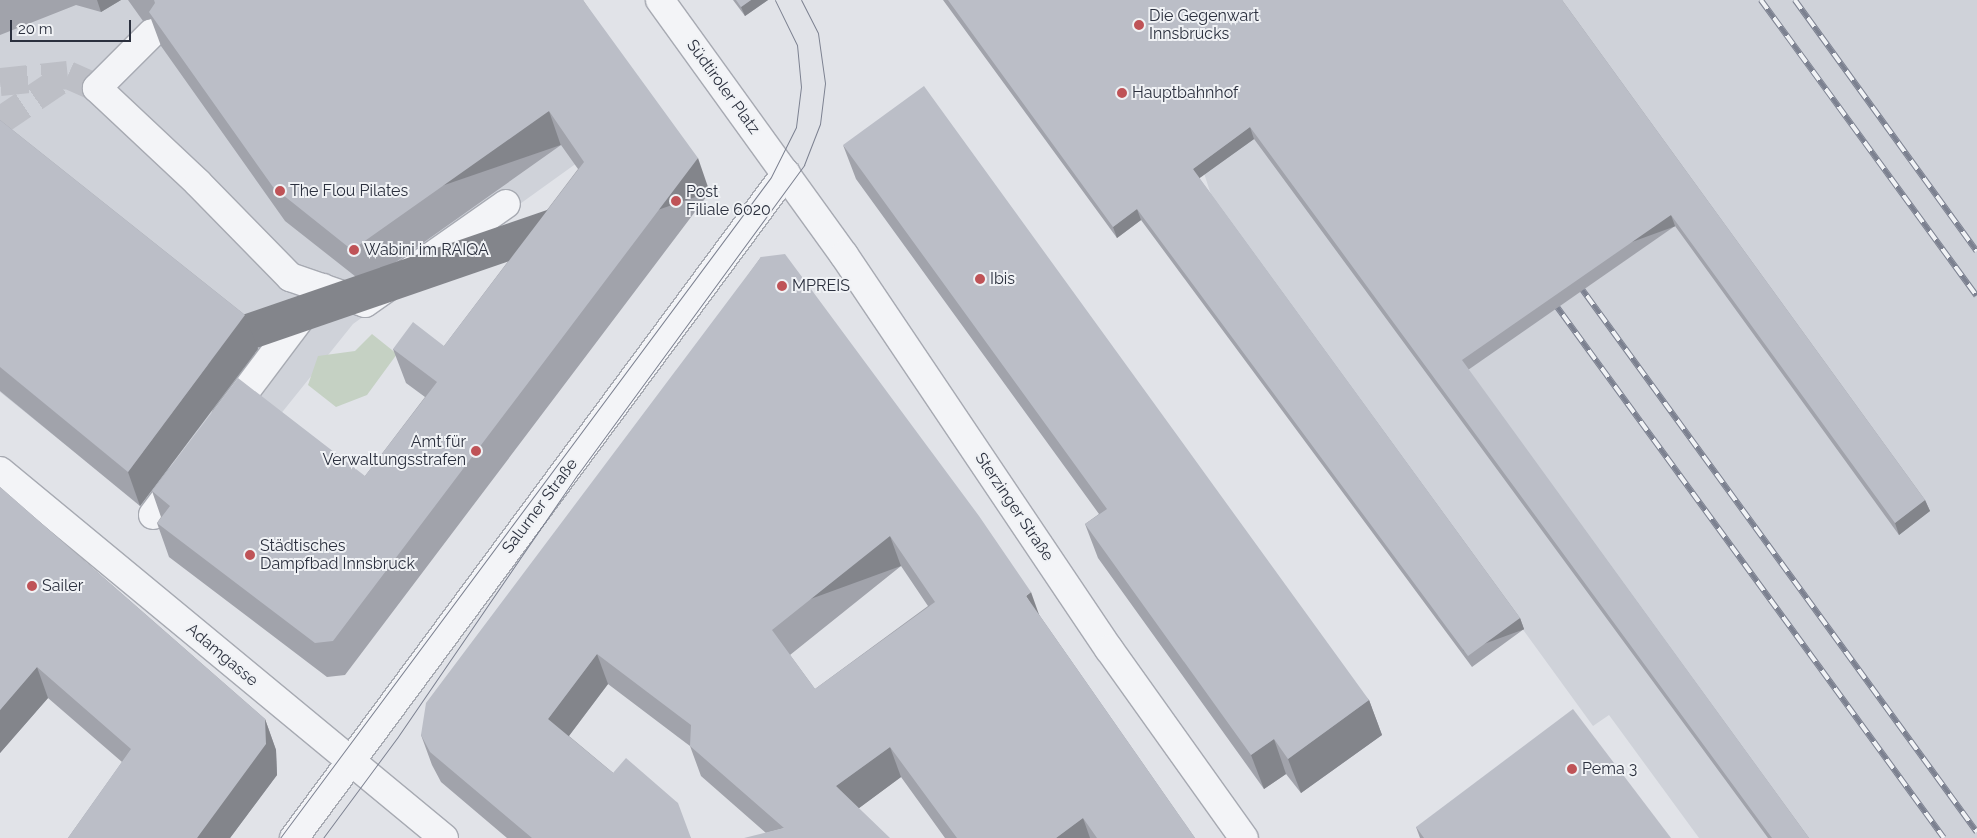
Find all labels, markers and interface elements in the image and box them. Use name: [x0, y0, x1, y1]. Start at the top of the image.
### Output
place label: Die Gegenwart Innsbrucks: [1149, 6, 1259, 44]
scale bar: [12, 10, 134, 42]
marker: Die Gegenwart Innsbrucks: [1133, 19, 1145, 31]
text: 20 m: [18, 20, 53, 38]
street label: Südtiroler Platz: [682, 36, 764, 138]
place label: Hauptbahnhof: [1132, 83, 1238, 103]
marker: Hauptbahnhof: [1116, 87, 1128, 99]
place label: The Flou Pilates: [290, 181, 408, 201]
place label: Post Filiale 6020: [686, 182, 771, 220]
marker: The Flou Pilates: [274, 185, 286, 197]
marker: Post Filiale 6020: [670, 195, 682, 207]
place label: Wabini im RAIQA: [364, 240, 489, 260]
marker: Wabini im RAIQA: [348, 244, 360, 256]
place label: Ibis: [990, 269, 1015, 289]
marker: Ibis: [974, 273, 986, 285]
place label: MPREIS: [792, 276, 850, 296]
marker: MPREIS: [776, 280, 788, 292]
place label: Amt für Verwaltungsstrafen: [322, 432, 466, 470]
marker: Amt für Verwaltungsstrafen: [470, 445, 482, 457]
street label: Sterzinger Straße: [971, 449, 1057, 565]
street label: Salurner Straße: [498, 455, 582, 557]
place label: Städtisches Dampfbad Innsbruck: [260, 536, 415, 574]
marker: Städtisches Dampfbad Innsbruck: [244, 549, 256, 561]
place label: Sailer: [42, 576, 83, 596]
marker: Sailer: [26, 580, 38, 592]
street label: Adamgasse: [182, 620, 262, 690]
place label: Pema 3: [1582, 759, 1637, 779]
marker: Pema 3: [1566, 763, 1578, 775]

